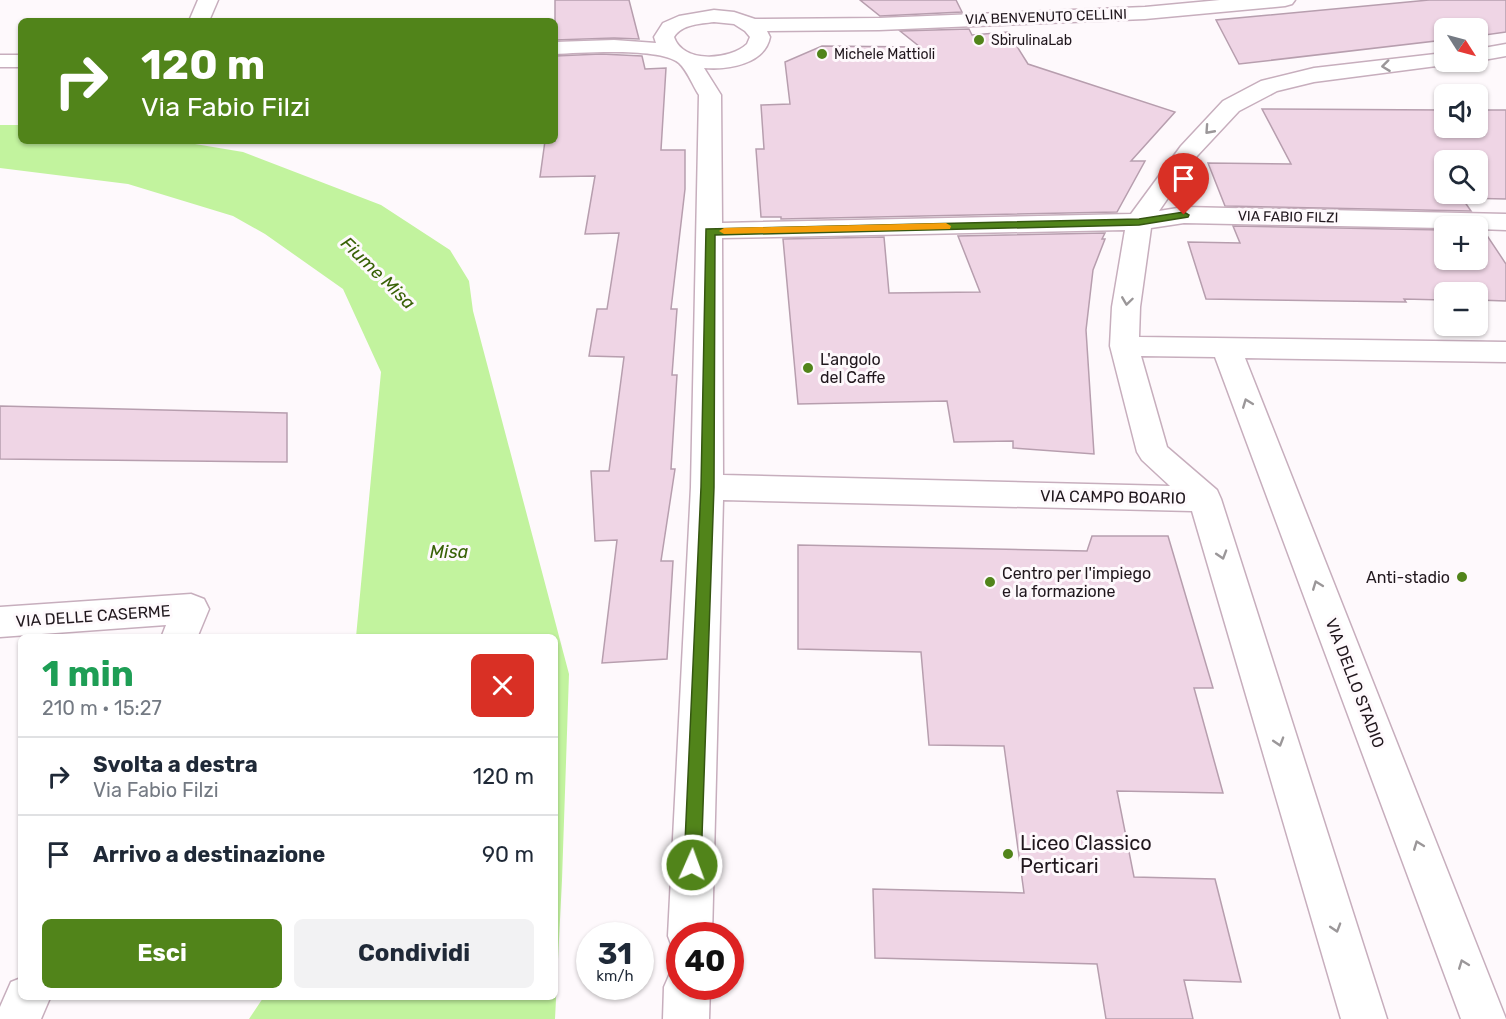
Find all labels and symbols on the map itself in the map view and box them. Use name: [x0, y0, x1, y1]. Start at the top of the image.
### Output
street label: VIA BENVENUTO CELLINI: [965, 6, 1127, 28]
north arrow: [1434, 18, 1488, 72]
place label: SbirulinaLab: [991, 32, 1072, 49]
marker: SbirulinaLab: [972, 33, 986, 47]
place label: Michele Mattioli: [834, 46, 935, 63]
marker: Michele Mattioli: [815, 47, 829, 61]
one-way arrow: [1382, 59, 1391, 72]
one-way arrow: [1205, 124, 1216, 134]
pin: [1158, 153, 1209, 215]
street label: VIA FABIO FILZI: [1238, 208, 1338, 226]
water label: Fiume Misa: [336, 232, 420, 314]
one-way arrow: [1121, 296, 1133, 305]
place label: L'angolo del Caffe: [820, 350, 886, 387]
marker: L'angolo del Caffe: [801, 361, 815, 375]
one-way arrow: [1242, 398, 1255, 409]
street label: VIA CAMPO BOARIO: [1040, 486, 1186, 508]
water label: Misa: [430, 541, 469, 563]
one-way arrow: [1215, 549, 1227, 560]
place label: Centro per l'impiego e la formazione: [1002, 564, 1151, 601]
place label: Anti-stadio: [1366, 568, 1450, 587]
marker: Anti-stadio: [1455, 570, 1469, 584]
marker: Centro per l'impiego e la formazione: [983, 575, 997, 589]
one-way arrow: [1312, 580, 1325, 591]
street label: VIA DELLE CASERME: [15, 601, 171, 631]
street label: VIA DELLO STADIO: [1322, 616, 1388, 750]
one-way arrow: [1272, 736, 1284, 746]
place label: Liceo Classico Perticari: [1020, 831, 1152, 878]
position arrow: [660, 833, 724, 897]
one-way arrow: [1412, 841, 1425, 851]
marker: Liceo Classico Perticari: [1001, 847, 1015, 861]
speed limit sign: 40: [666, 922, 744, 1000]
one-way arrow: [1329, 922, 1342, 933]
one-way arrow: [1458, 960, 1470, 971]

